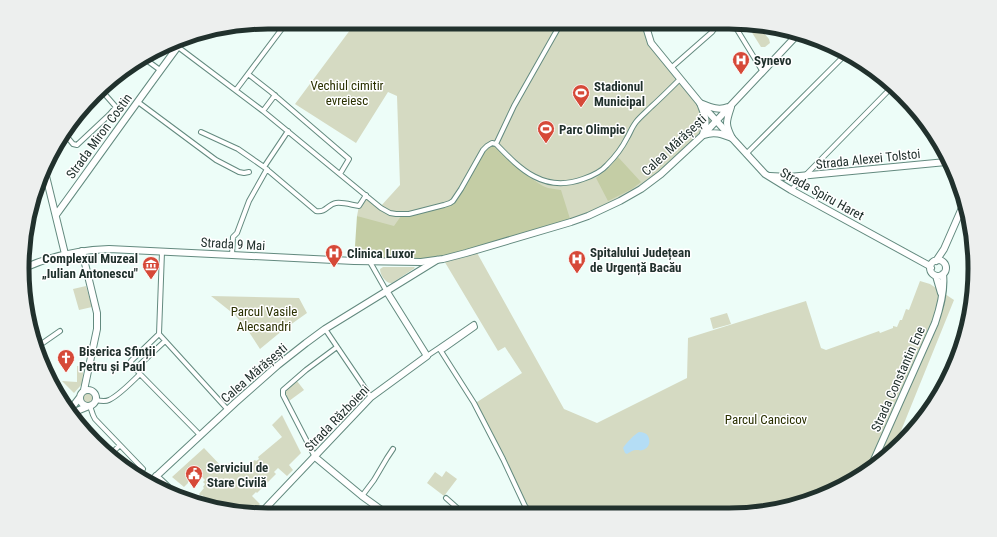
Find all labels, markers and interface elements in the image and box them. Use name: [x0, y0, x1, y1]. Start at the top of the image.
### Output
hospital icon: Synevo: [731, 50, 751, 75]
place label: Synevo: [754, 53, 792, 68]
park label: Vechiul cimitir evreiesc: [310, 78, 384, 108]
place label: Stadionul Municipal: [594, 79, 645, 109]
sports icon: Stadionul Municipal: [571, 83, 591, 108]
street label: Strada Miron Costin: [63, 91, 135, 181]
street label: Calea Mărășești: [639, 111, 710, 179]
sports icon: Parc Olimpic: [536, 119, 556, 144]
place label: Parc Olimpic: [559, 122, 625, 137]
street label: Strada Alexei Tolstoi: [815, 146, 921, 172]
street label: Strada Spiru Haret: [777, 165, 867, 223]
street label: Strada 9 Mai: [200, 235, 266, 253]
hospital icon: Clinica Luxor: [324, 243, 344, 268]
place label: Spitalului Județean de Urgență Bacău: [590, 245, 691, 276]
place label: Clinica Luxor: [347, 246, 415, 261]
hospital icon: Spitalului Județean de Urgență Bacău: [567, 249, 587, 274]
place label: Complexul Muzeal „Iulian Antonescu": [42, 251, 138, 281]
museum icon: Complexul Muzeal „Iulian Antonescu": [141, 255, 161, 280]
park label: Parcul Vasile Alecsandri: [231, 304, 297, 334]
street label: Strada Constantin Ene: [868, 324, 928, 434]
street label: Calea Mărășești: [218, 340, 291, 407]
place label: Biserica Sfinții Petru și Paul: [79, 344, 155, 375]
church icon: Biserica Sfinții Petru și Paul: [56, 348, 76, 373]
street label: Strada Războieni: [302, 382, 372, 454]
park label: Parcul Cancicov: [725, 412, 808, 427]
place label: Serviciul de Stare Civilă: [207, 460, 268, 490]
public building icon: Serviciul de Stare Civilă: [184, 464, 204, 489]

